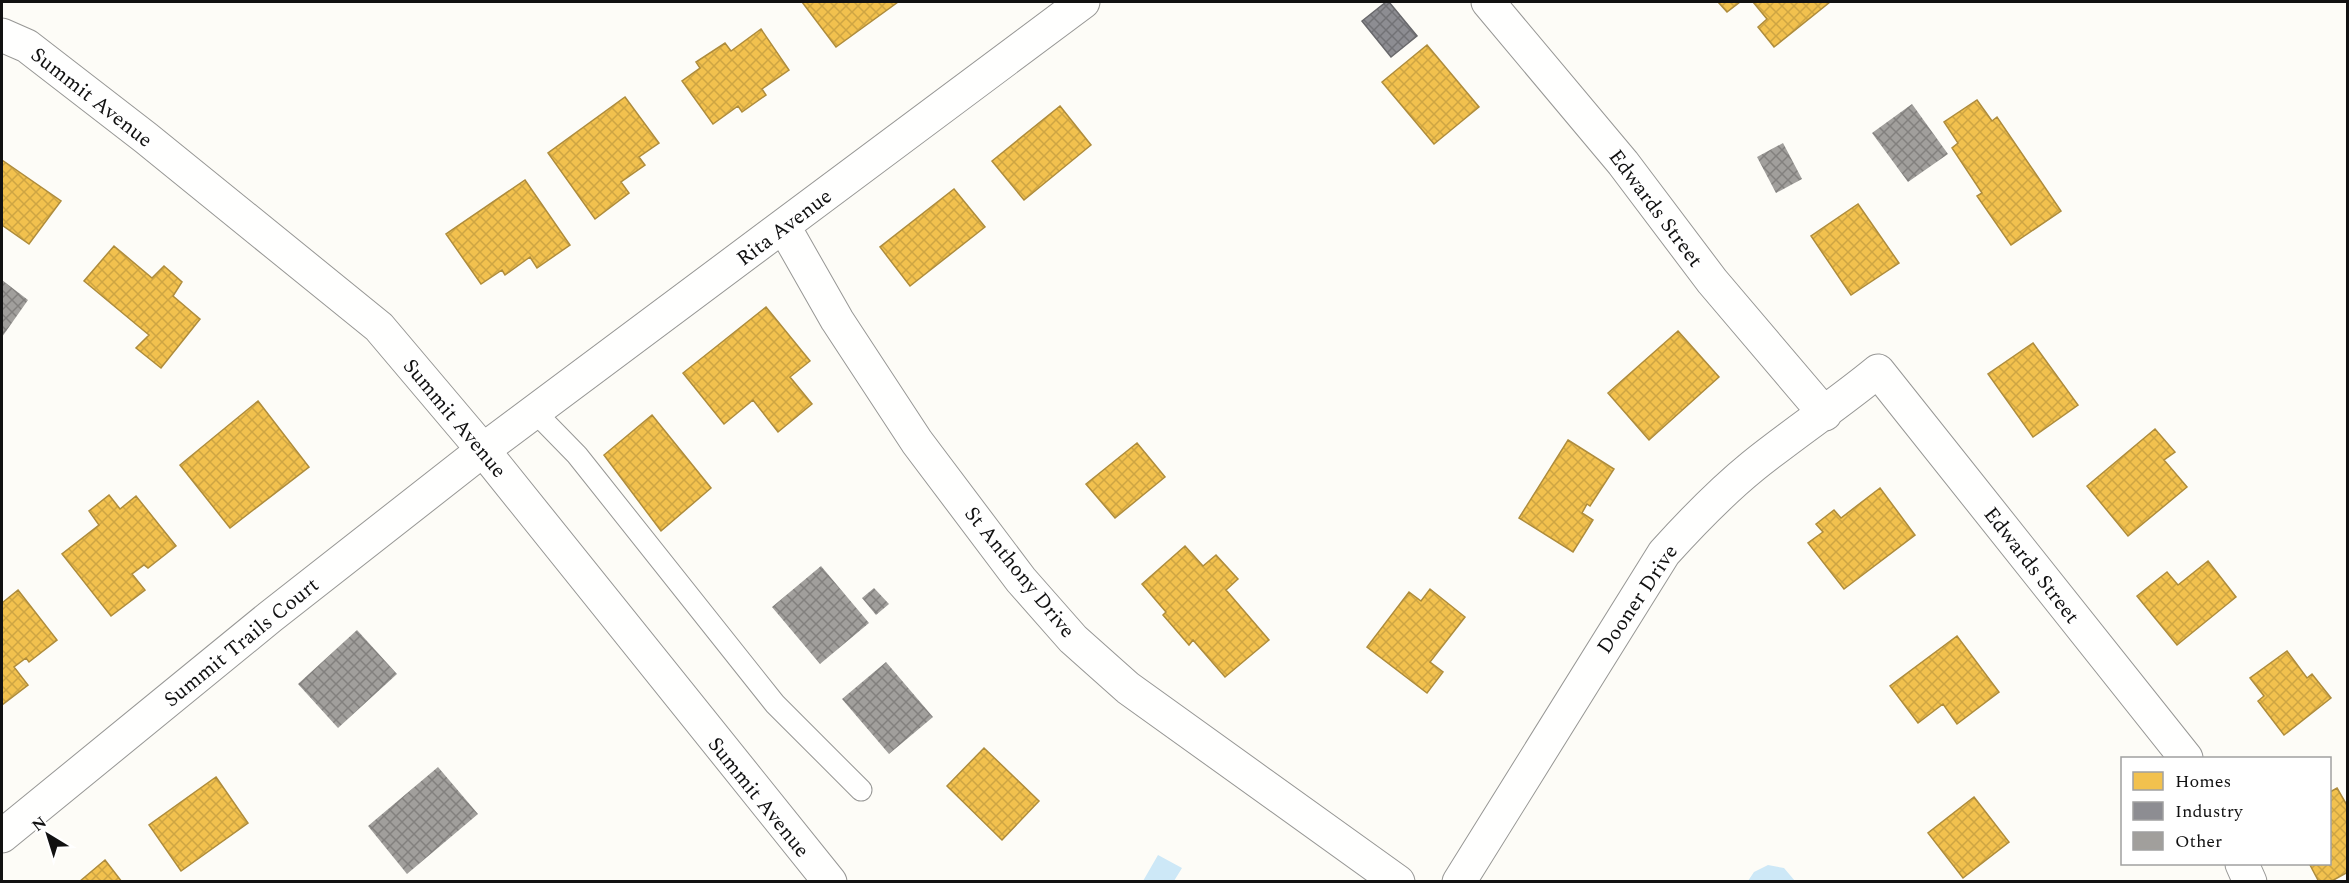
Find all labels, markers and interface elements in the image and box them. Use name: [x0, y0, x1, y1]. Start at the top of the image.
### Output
street label: Summit Avenue: [23, 40, 159, 156]
street label: Edwards Street: [1600, 143, 1710, 275]
street label: Rita Avenue: [730, 181, 839, 274]
street label: Summit Avenue: [395, 352, 514, 485]
street label: St Anthony Drive: [956, 500, 1083, 646]
street label: Edwards Street: [1975, 500, 2087, 631]
street label: Dooner Drive: [1589, 538, 1686, 661]
street label: Summit Trails Court: [157, 570, 326, 716]
street label: Summit Avenue: [699, 730, 817, 865]
legend: [2121, 757, 2331, 865]
text: Homes: [2175, 768, 2231, 795]
text: Industry: [2175, 798, 2244, 825]
north arrow: [18, 805, 78, 865]
text: N: [27, 810, 52, 837]
text: Other: [2175, 828, 2222, 855]

